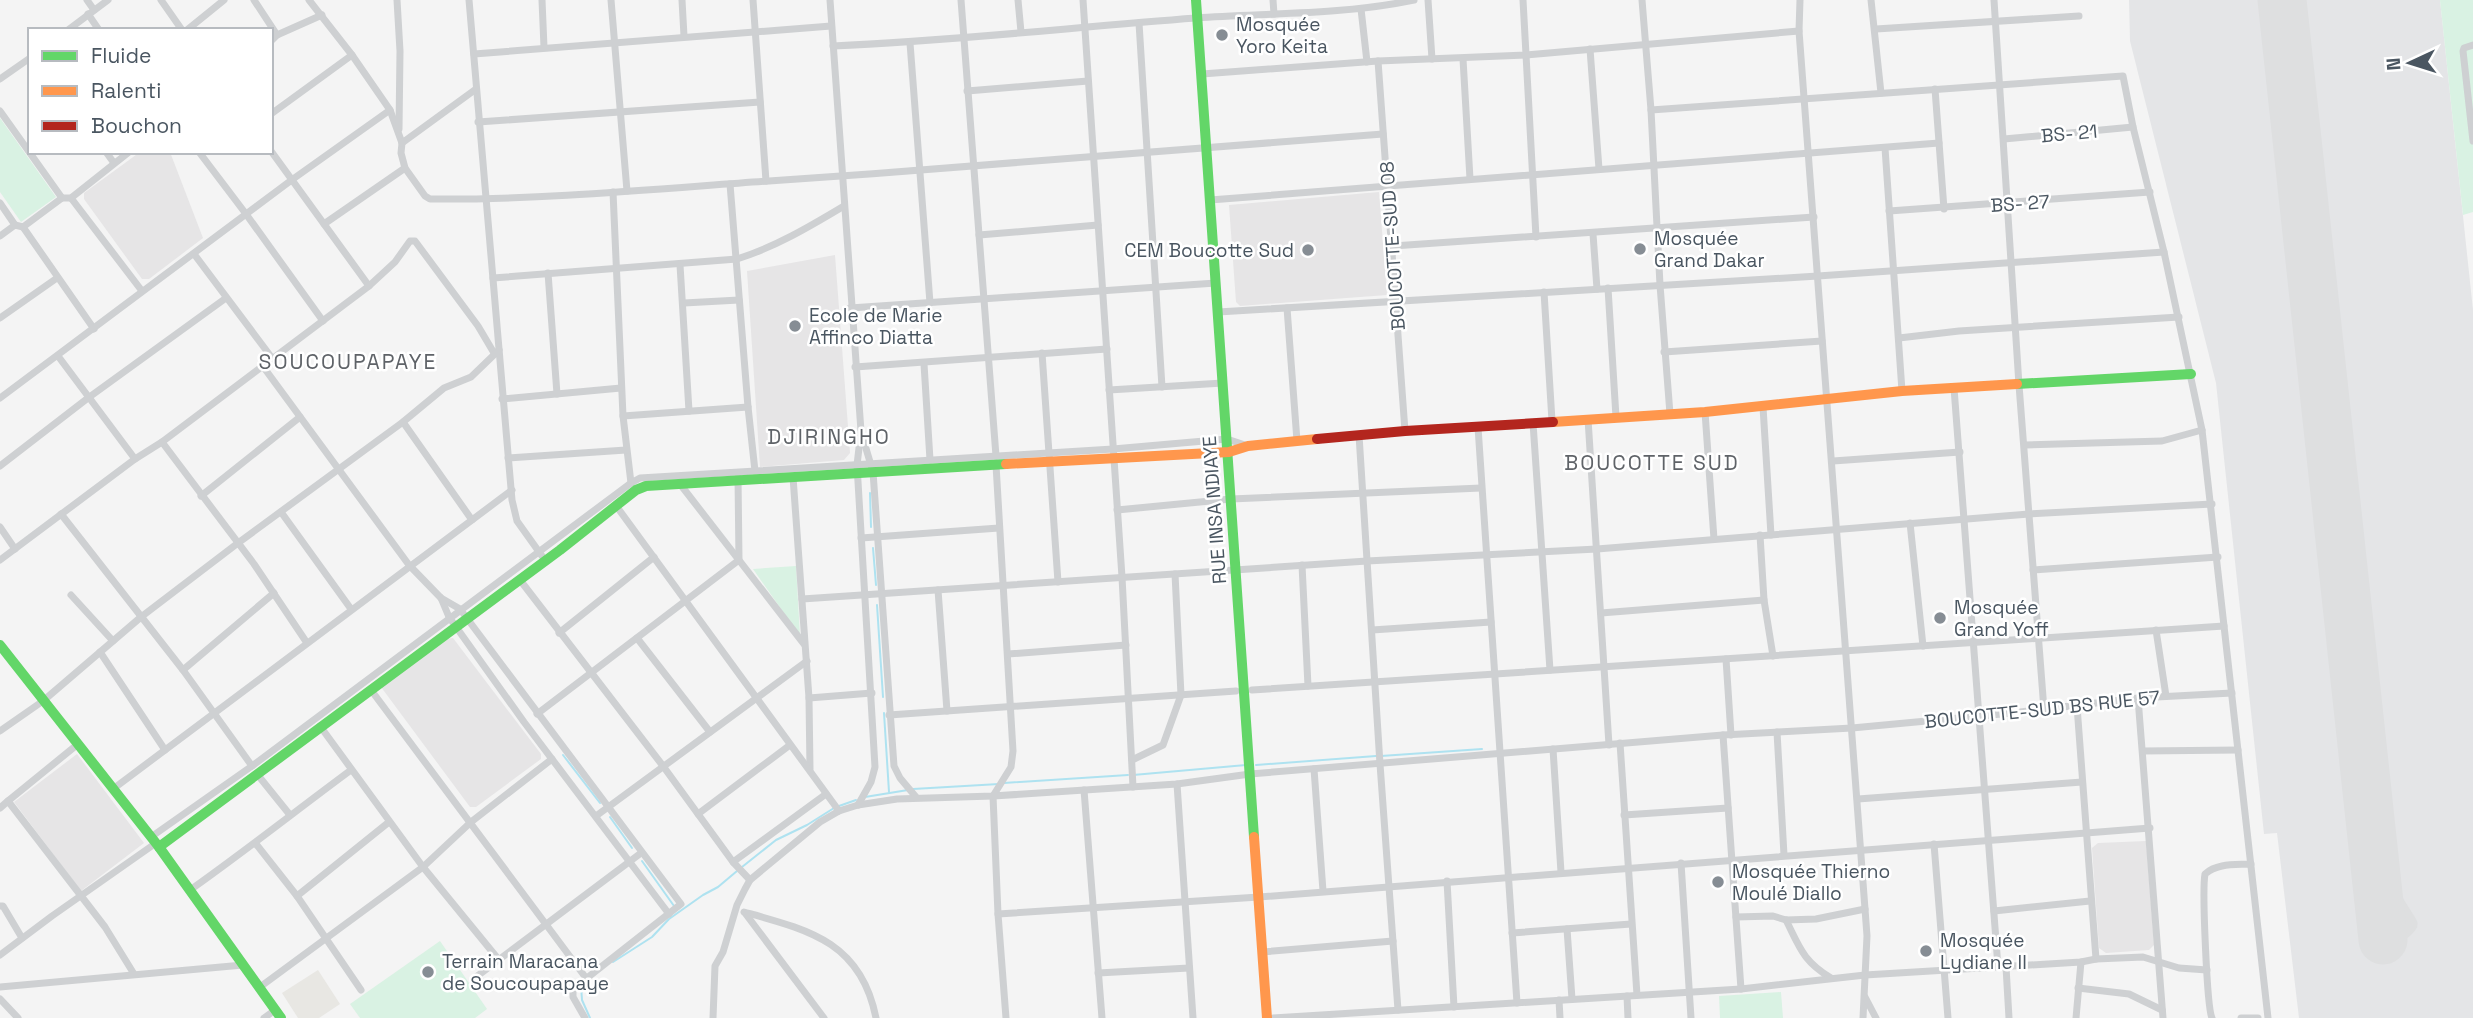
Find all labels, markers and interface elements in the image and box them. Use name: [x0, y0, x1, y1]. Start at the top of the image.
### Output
place label: Mosquée Yoro Keita: [1236, 12, 1328, 59]
marker: Mosquée Yoro Keita: [1214, 27, 1230, 43]
legend: [28, 28, 273, 154]
north arrow: [2375, 28, 2445, 98]
text: Fluide: [91, 42, 151, 69]
text: N: [2381, 57, 2406, 71]
text: Ralenti: [91, 77, 161, 104]
text: Bouchon: [91, 112, 182, 139]
street label: BS- 21: [2040, 119, 2098, 148]
street label: BOUCOTTE-SUD 08: [1374, 160, 1411, 331]
street label: BS- 27: [1990, 189, 2051, 218]
place label: Mosquée Grand Dakar: [1654, 226, 1765, 273]
place label: CEM Boucotte Sud: [1124, 238, 1294, 263]
marker: Mosquée Grand Dakar: [1632, 241, 1648, 257]
marker: CEM Boucotte Sud: [1300, 242, 1316, 258]
place label: Ecole de Marie Affinco Diatta: [809, 303, 942, 350]
marker: Ecole de Marie Affinco Diatta: [787, 318, 803, 334]
district label: SOUCOUPAPAYE: [259, 348, 437, 375]
district label: DJIRINGHO: [767, 423, 891, 450]
street label: RUE INSA NDIAYE: [1197, 435, 1232, 585]
district label: BOUCOTTE SUD: [1564, 449, 1740, 476]
place label: Mosquée Grand Yoff: [1954, 595, 2049, 642]
marker: Mosquée Grand Yoff: [1932, 610, 1948, 626]
street label: BOUCOTTE-SUD BS RUE 57: [1923, 685, 2161, 734]
place label: Mosquée Thierno Moulé Diallo: [1732, 859, 1890, 906]
marker: Mosquée Thierno Moulé Diallo: [1710, 874, 1726, 890]
place label: Mosquée Lydiane II: [1940, 928, 2027, 975]
marker: Mosquée Lydiane II: [1918, 943, 1934, 959]
place label: Terrain Maracana de Soucoupapaye: [442, 949, 609, 996]
marker: Terrain Maracana de Soucoupapaye: [420, 964, 436, 980]

